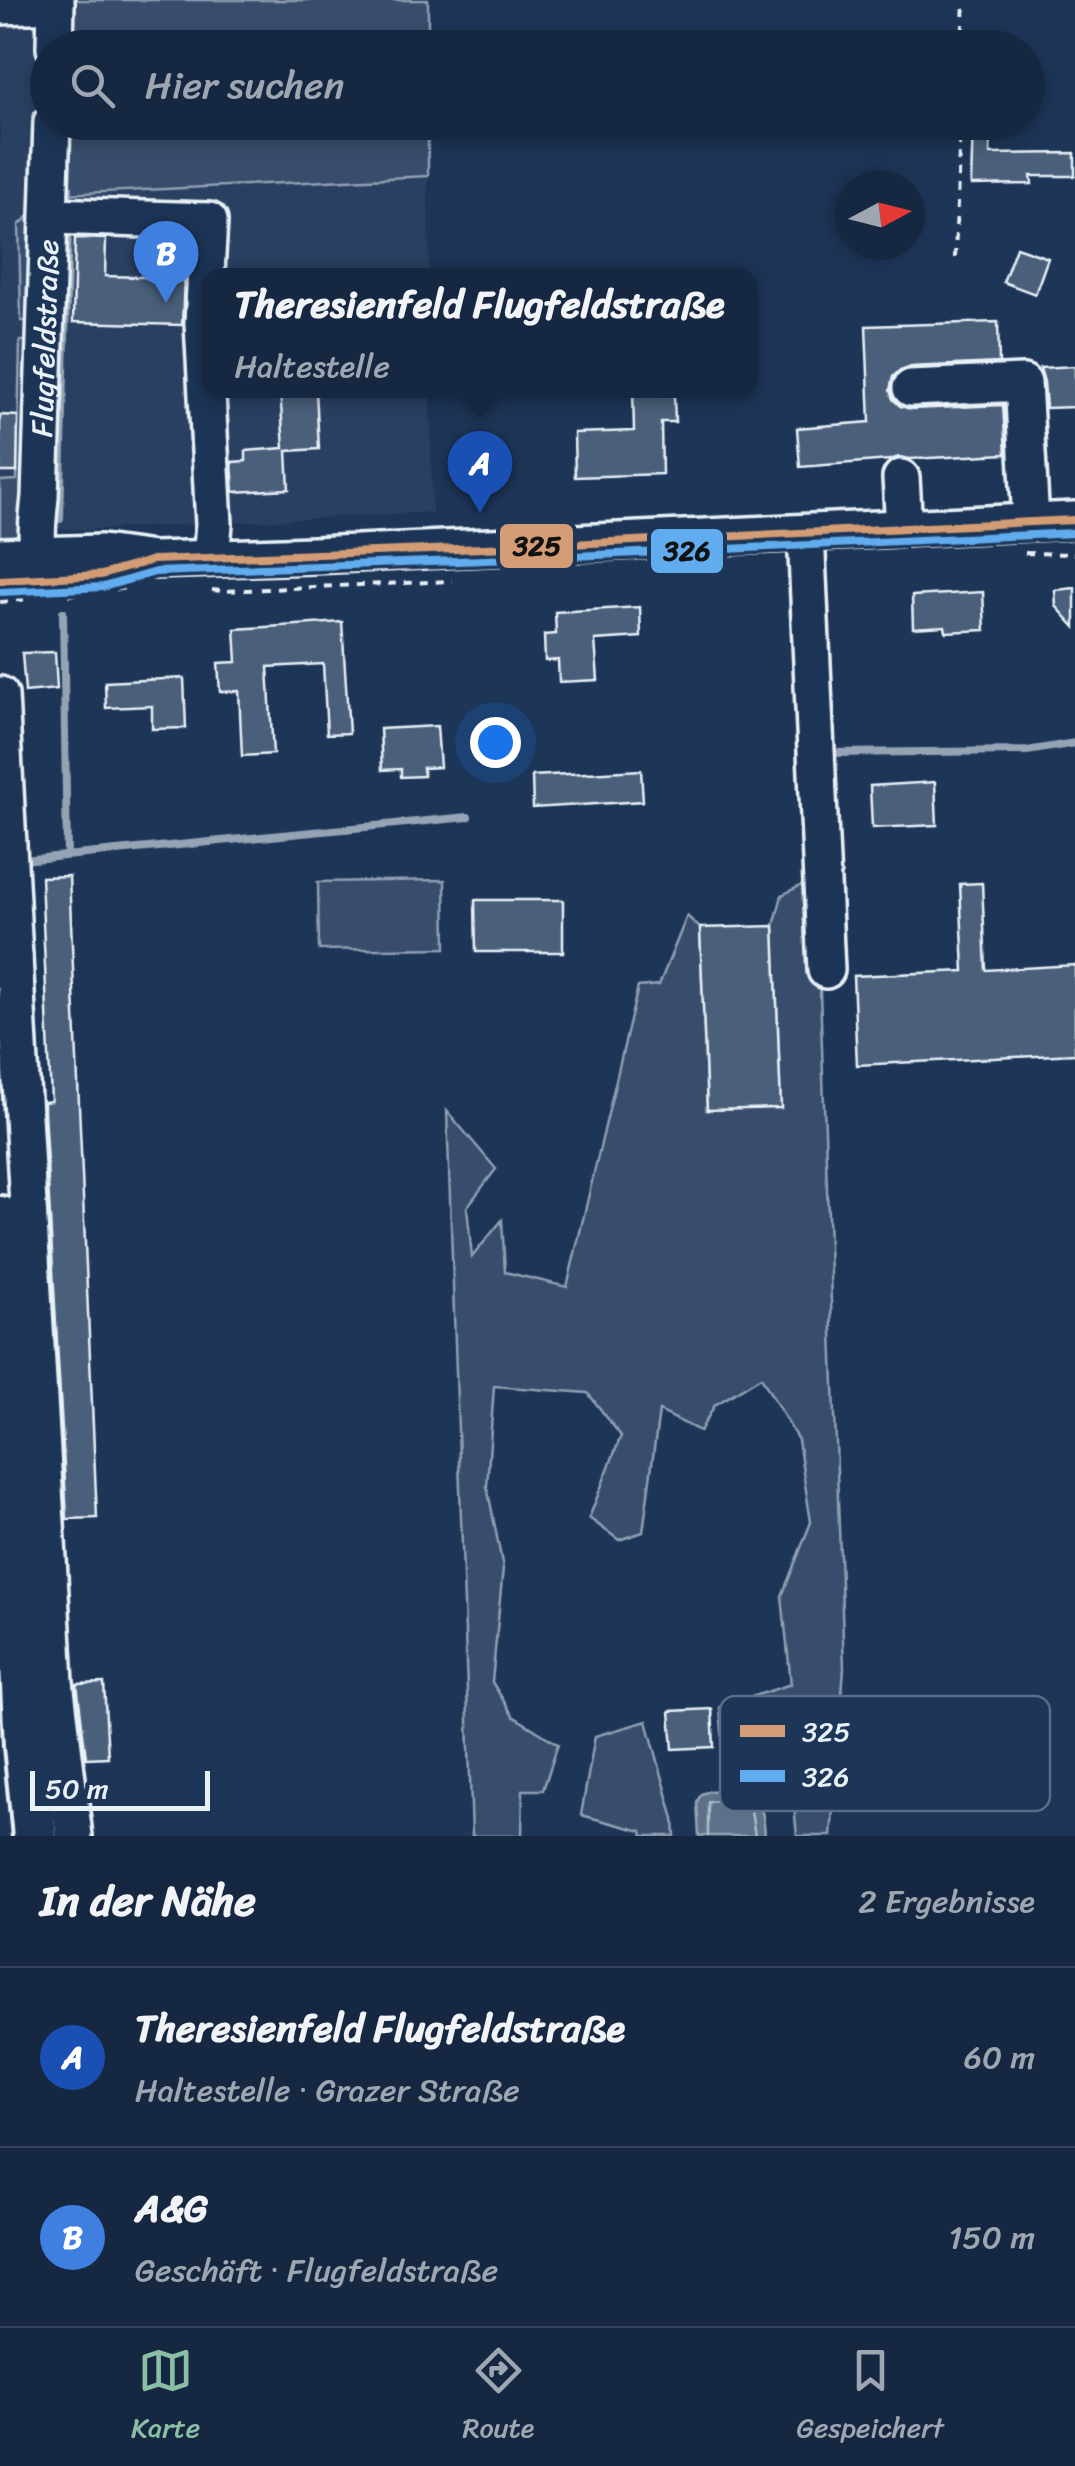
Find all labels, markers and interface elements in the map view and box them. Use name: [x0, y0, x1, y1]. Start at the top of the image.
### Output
search box: [30, 30, 1045, 140]
text: Hier suchen: [145, 52, 344, 119]
icon: search: [65, 58, 120, 113]
north arrow: [835, 170, 925, 260]
pin: B: [134, 220, 198, 303]
street label: Flugfeldstraße: [15, 238, 75, 438]
popup: [202, 268, 757, 398]
text: Theresienfeld Flugfeldstraße: [234, 271, 725, 338]
text: Haltestelle: [234, 338, 390, 395]
pin: A: [448, 430, 512, 513]
text: 325: [512, 521, 561, 570]
line badge: 325: [498, 522, 575, 570]
text: 326: [662, 526, 711, 575]
line badge: 326: [649, 527, 725, 575]
your location: [470, 717, 521, 768]
legend: [720, 1696, 1050, 1811]
text: 325: [802, 1707, 851, 1756]
text: 326: [802, 1752, 849, 1801]
text: 50 m: [45, 1764, 109, 1813]
scale bar: [30, 1766, 210, 1810]
text: In der Nähe: [40, 1864, 256, 1938]
text: 2 Ergebnisse: [858, 1873, 1035, 1930]
text: Theresienfeld Flugfeldstraße: [135, 1995, 625, 2062]
text: A: [62, 2029, 83, 2086]
text: 60 m: [964, 2029, 1035, 2086]
text: Haltestelle · Grazer Straße: [135, 2062, 520, 2119]
text: A&G: [135, 2175, 208, 2242]
text: B: [62, 2209, 83, 2266]
text: 150 m: [949, 2209, 1035, 2266]
text: Geschäft · Flugfeldstraße: [135, 2242, 498, 2299]
tab: Karte: [131, 2343, 200, 2452]
tab: Route: [462, 2343, 534, 2452]
tab: Gespeichert: [796, 2343, 944, 2452]

